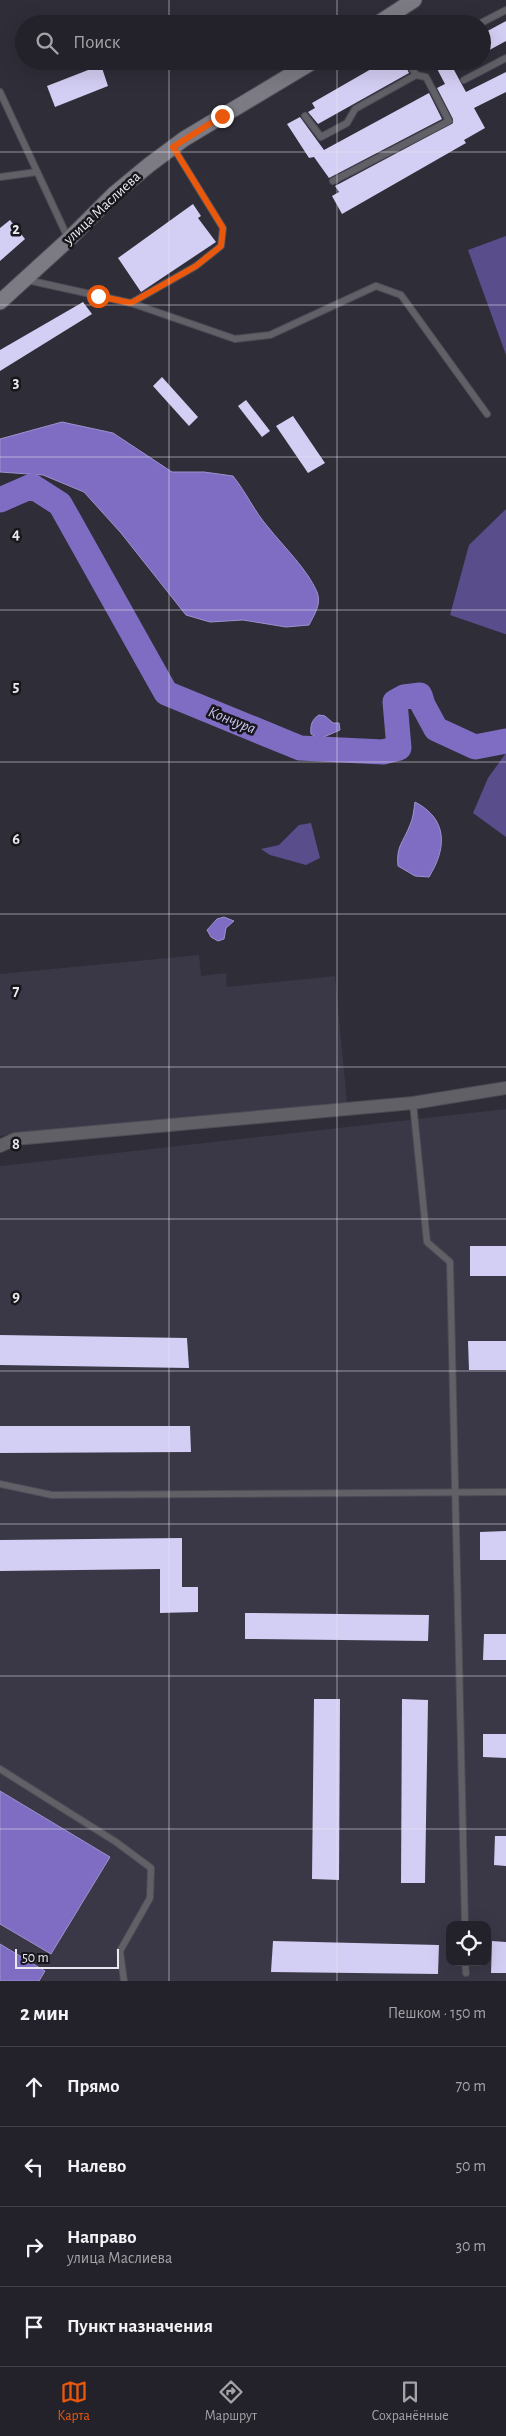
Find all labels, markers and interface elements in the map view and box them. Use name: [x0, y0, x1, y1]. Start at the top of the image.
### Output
search box: [15, 15, 491, 70]
icon: search: [33, 29, 61, 57]
text: Поиск: [73, 33, 120, 52]
route end: [211, 105, 234, 128]
street label: улица Маслиева: [60, 169, 143, 248]
text: 2: [12, 221, 20, 237]
route start: [87, 285, 110, 308]
text: 3: [13, 374, 20, 390]
text: 4: [12, 526, 20, 542]
text: 5: [13, 678, 20, 694]
water label: Кончура: [206, 703, 258, 738]
text: 6: [12, 831, 20, 847]
text: 7: [13, 983, 20, 999]
text: 8: [12, 1136, 20, 1152]
text: 9: [12, 1288, 20, 1304]
map controls: [446, 1921, 491, 1966]
button: locate: [446, 1921, 491, 1966]
scale bar: [15, 1946, 119, 1969]
text: 50 m: [22, 1951, 49, 1965]
text: 2 мин: [20, 2003, 69, 2024]
text: Пешком · 150 m: [388, 2005, 486, 2021]
icon: ahead: [20, 2073, 48, 2101]
text: Прямо: [67, 2077, 120, 2096]
text: 70 m: [455, 2078, 486, 2094]
icon: left: [20, 2153, 48, 2181]
text: Налево: [67, 2157, 126, 2176]
text: 50 m: [455, 2158, 486, 2174]
text: Направо: [67, 2228, 137, 2247]
icon: right: [20, 2233, 48, 2261]
text: 30 m: [456, 2238, 486, 2254]
text: улица Маслиева: [67, 2250, 172, 2266]
icon: arrive: [20, 2313, 48, 2341]
text: Пункт назначения: [67, 2317, 213, 2336]
tab: Карта: [57, 2378, 90, 2425]
tab: Маршрут: [204, 2378, 257, 2425]
tab: Сохранённые: [371, 2378, 449, 2425]

